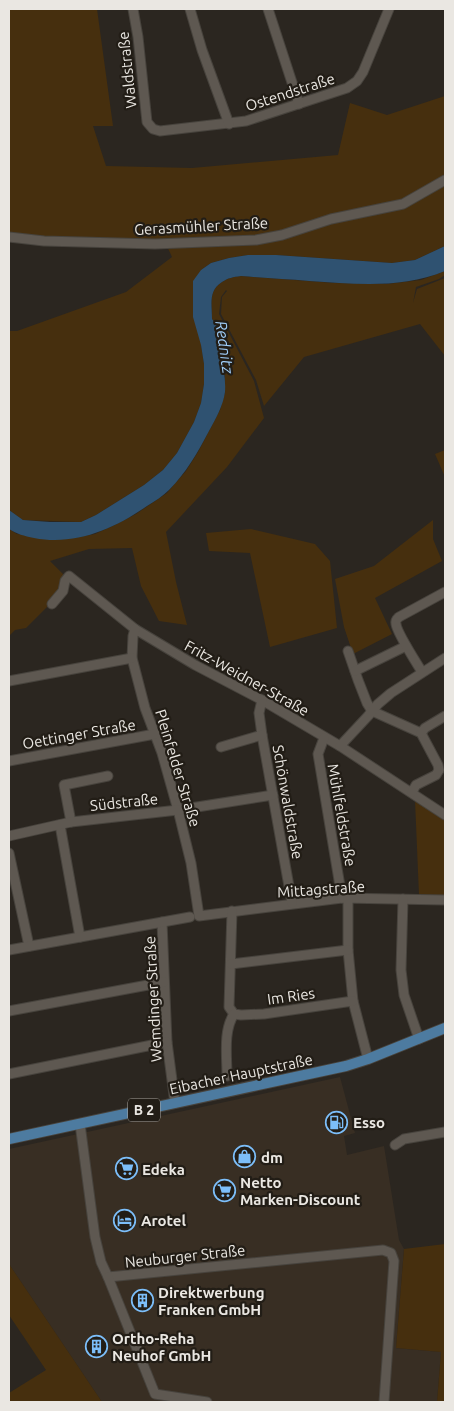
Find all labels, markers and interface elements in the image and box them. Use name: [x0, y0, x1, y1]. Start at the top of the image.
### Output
street label: Waldstraße: [115, 31, 139, 109]
street label: Ostendstraße: [243, 70, 337, 114]
street label: Gerasmühler Straße: [134, 214, 268, 238]
water label: Rednitz: [212, 319, 238, 375]
street label: Fritz-Weidner-Straße: [182, 637, 312, 719]
street label: Pleinfelder Straße: [152, 707, 204, 829]
street label: Oettinger Straße: [21, 716, 137, 752]
street label: Schönwaldstraße: [270, 743, 306, 861]
street label: Mühlfeldstraße: [325, 762, 359, 868]
street label: Südstraße: [89, 790, 159, 814]
street label: Mittagstraße: [277, 877, 365, 901]
street label: Wemdinger Straße: [141, 935, 165, 1063]
street label: Im Ries: [266, 984, 316, 1008]
street label: Eibacher Hauptstraße: [168, 1051, 314, 1097]
road number: B 2: [128, 1098, 160, 1122]
fuel station icon: Esso: [325, 1110, 349, 1134]
place label: Esso: [353, 1114, 385, 1131]
shop icon: dm: [233, 1145, 257, 1169]
place label: dm: [261, 1149, 283, 1166]
supermarket icon: Edeka: [114, 1157, 138, 1181]
place label: Edeka: [142, 1161, 185, 1178]
place label: Netto Marken-Discount: [240, 1174, 361, 1208]
supermarket icon: Netto Marken-Discount: [212, 1179, 236, 1203]
hotel icon: Arotel: [113, 1208, 137, 1232]
place label: Arotel: [141, 1212, 186, 1229]
street label: Neuburger Straße: [124, 1241, 246, 1271]
place label: Direktwerbung Franken GmbH: [158, 1284, 264, 1318]
building icon: Direktwerbung Franken GmbH: [130, 1289, 154, 1313]
place label: Ortho-Reha Neuhof GmbH: [112, 1330, 211, 1364]
building icon: Ortho-Reha Neuhof GmbH: [84, 1335, 108, 1359]

